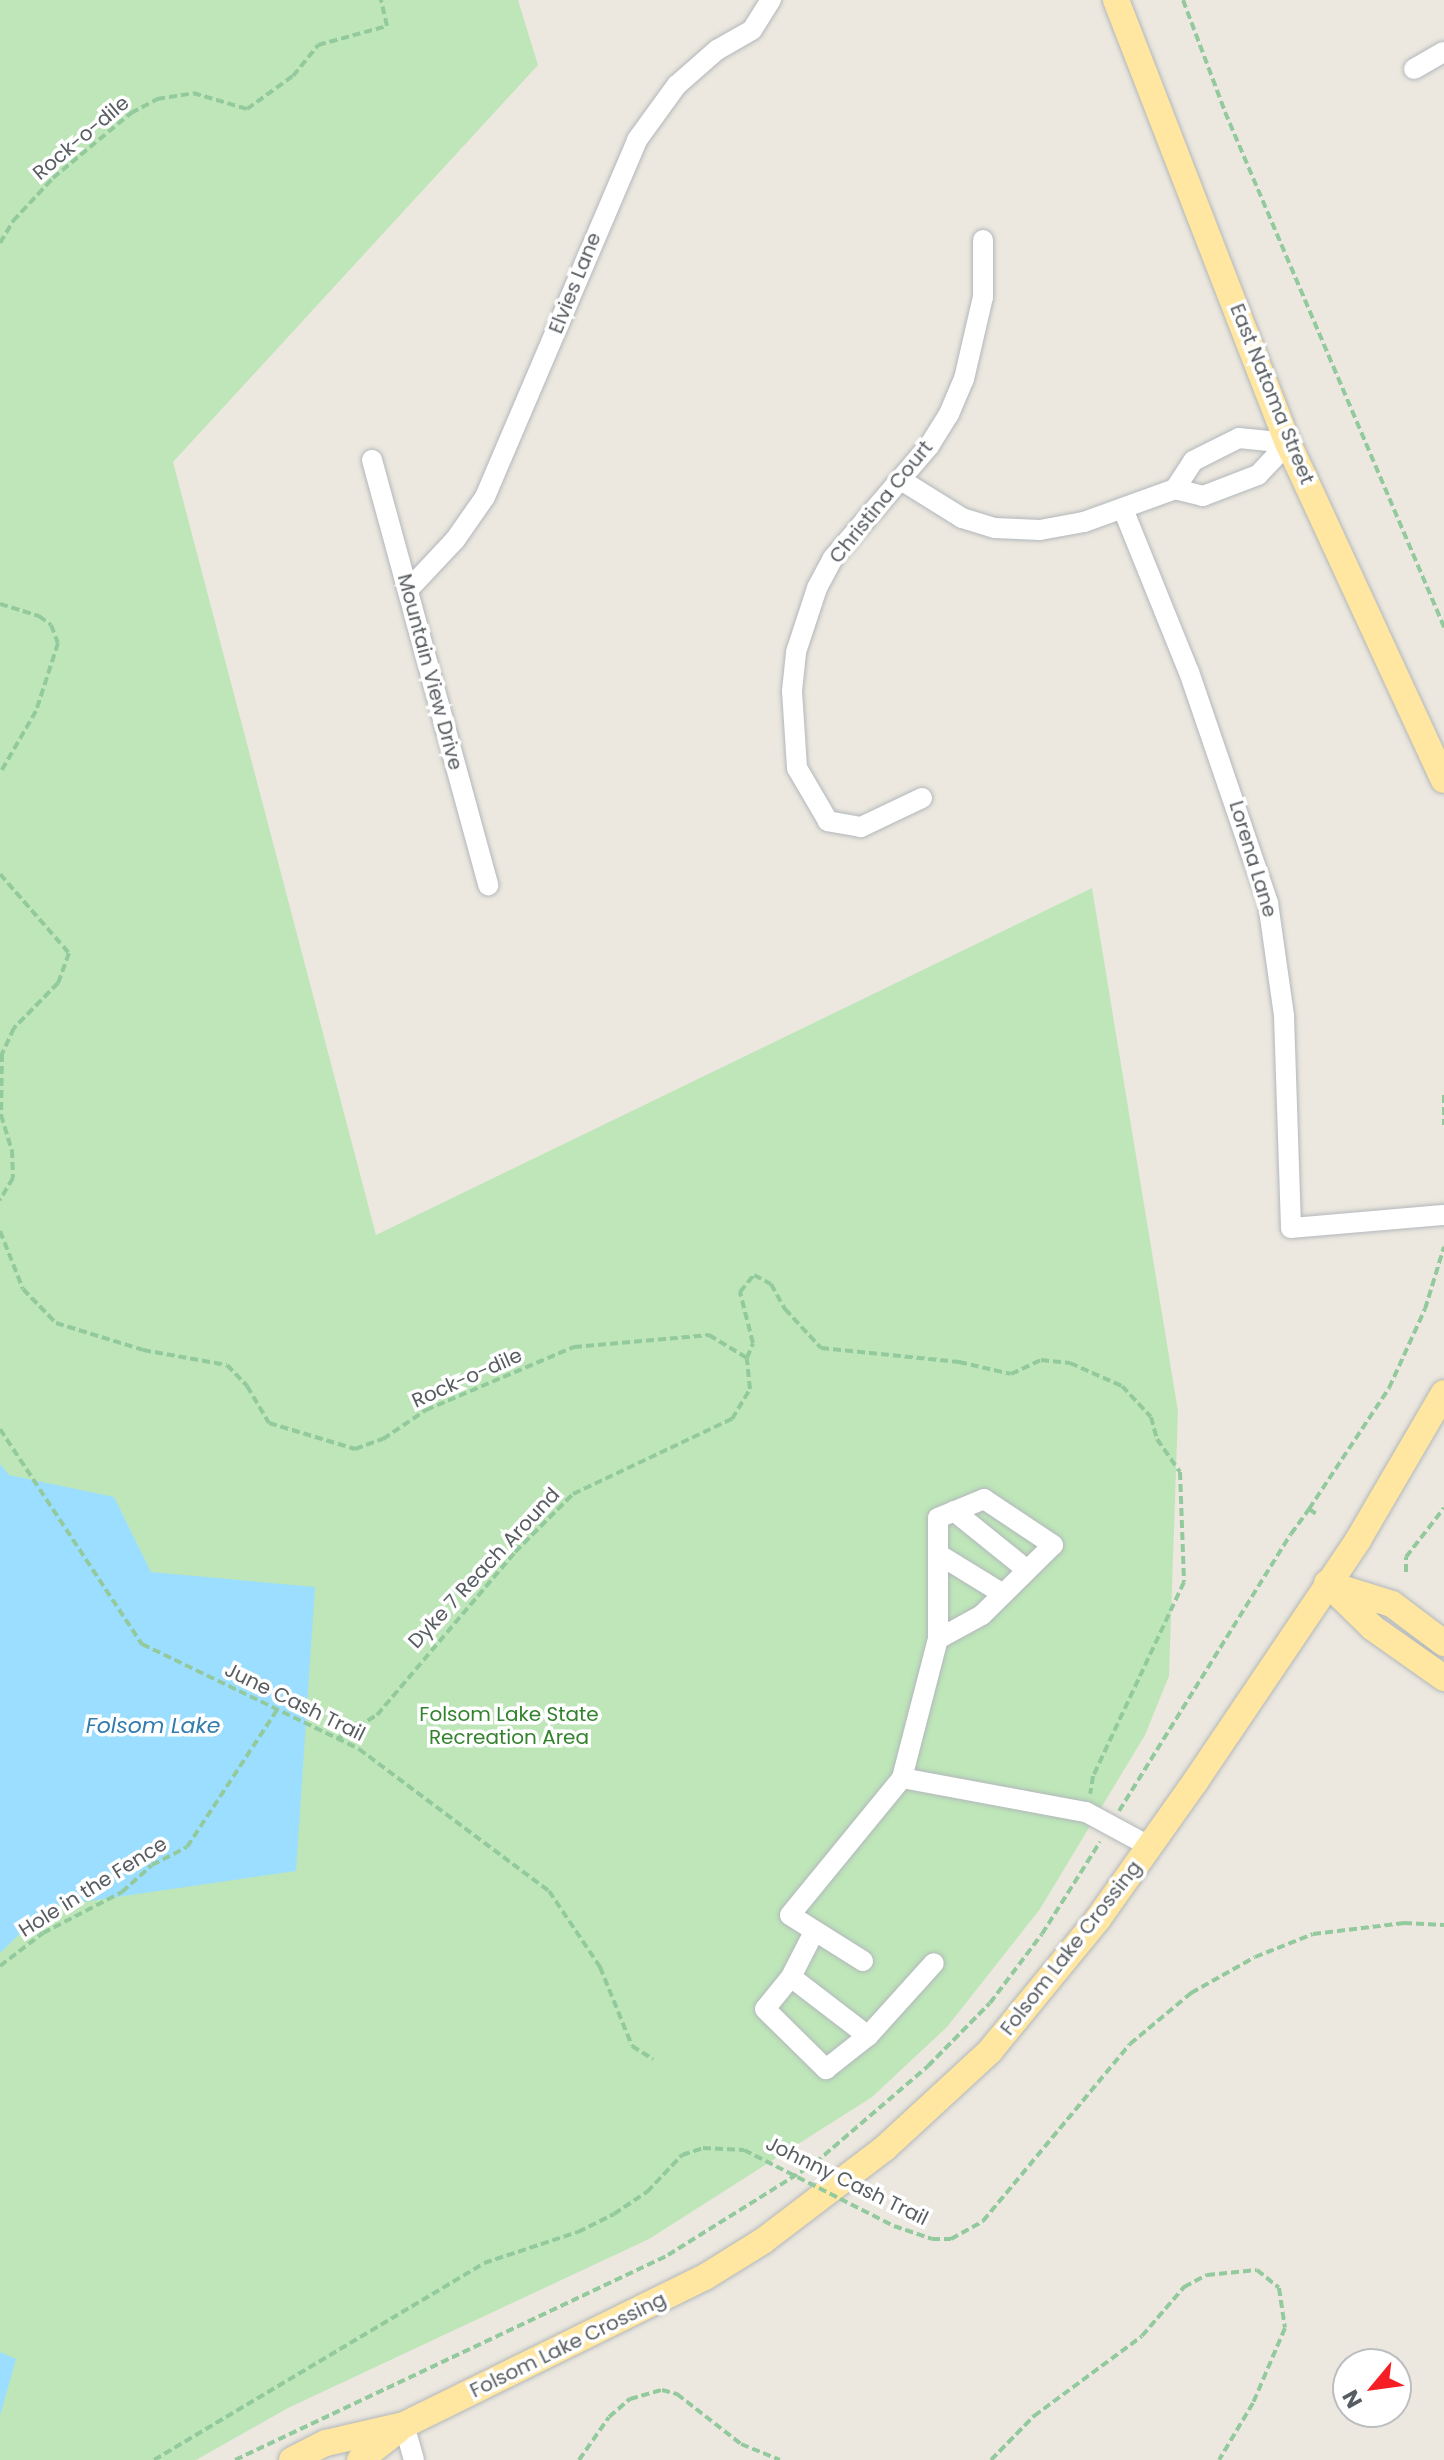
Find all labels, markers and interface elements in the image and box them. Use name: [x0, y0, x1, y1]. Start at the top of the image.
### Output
street label: Rock-o-dile: [28, 91, 134, 185]
street label: Elvies Lane: [544, 229, 606, 337]
street label: East Natoma Street: [1225, 300, 1319, 488]
street label: Christina Court: [824, 436, 938, 568]
street label: Mountain View Drive: [392, 571, 468, 773]
street label: Lorena Lane: [1224, 798, 1282, 920]
street label: Rock-o-dile: [408, 1343, 526, 1413]
street label: Dyke 7 Reach Around: [403, 1483, 565, 1653]
street label: June Cash Trail: [221, 1658, 369, 1746]
park label: Folsom Lake State Recreation Area: [419, 1703, 599, 1750]
water label: Folsom Lake: [86, 1713, 220, 1739]
street label: Hole in the Fence: [15, 1832, 171, 1942]
street label: Folsom Lake Crossing: [995, 1856, 1147, 2040]
street label: Johnny Cash Trail: [762, 2131, 932, 2231]
street label: Folsom Lake Crossing: [466, 2287, 670, 2403]
north arrow: [1332, 2348, 1412, 2428]
text: N: [1335, 2384, 1370, 2414]

